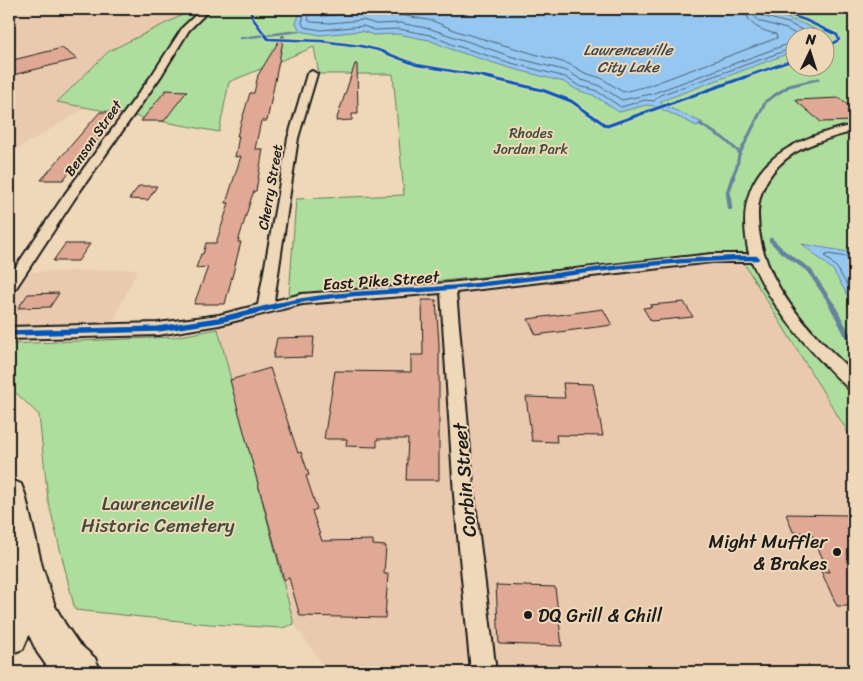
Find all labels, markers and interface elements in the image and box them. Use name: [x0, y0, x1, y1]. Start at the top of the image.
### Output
text: N: [804, 27, 817, 52]
north arrow: [786, 28, 836, 78]
water label: Lawrenceville City Lake: [584, 37, 674, 80]
street label: Benson Street: [58, 94, 130, 182]
park label: Rhodes Jordan Park: [493, 121, 568, 162]
street label: Cherry Street: [251, 142, 290, 232]
street label: East Pike Street: [322, 262, 441, 299]
street label: Corbin Street: [443, 420, 486, 538]
park label: Lawrenceville Historic Cemetery: [81, 487, 235, 542]
place label: Might Muffler & Brakes: [708, 525, 828, 580]
marker: Might Muffler & Brakes: [831, 546, 843, 558]
place label: DQ Grill & Chill: [538, 599, 663, 632]
marker: DQ Grill & Chill: [522, 609, 534, 621]

